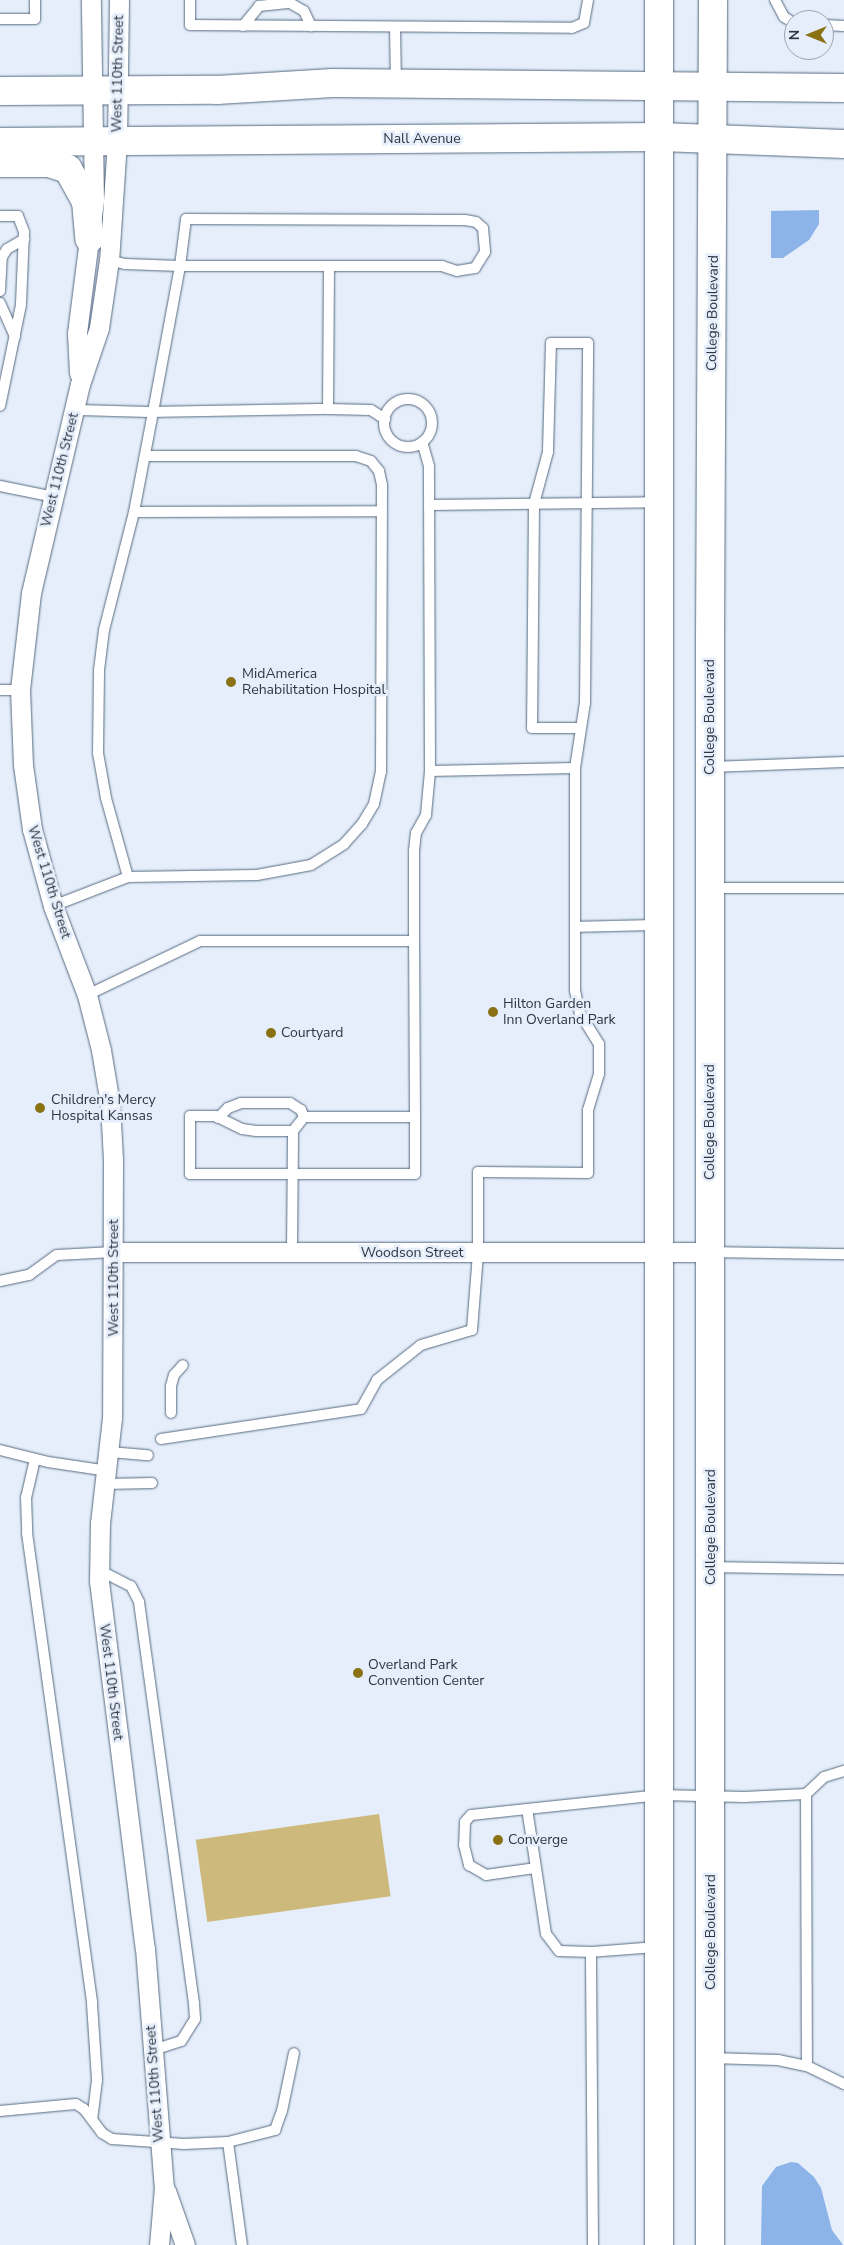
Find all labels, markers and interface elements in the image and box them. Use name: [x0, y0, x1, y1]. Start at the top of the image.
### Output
north arrow: [784, 10, 834, 60]
street label: West 110th Street: [109, 15, 127, 133]
text: N: [785, 30, 804, 40]
street label: Nall Avenue: [383, 131, 461, 147]
street label: College Boulevard: [704, 255, 722, 371]
street label: West 110th Street: [38, 411, 82, 529]
street label: College Boulevard: [702, 659, 718, 775]
place label: MidAmerica Rehabilitation Hospital: [242, 666, 386, 699]
marker: MidAmerica Rehabilitation Hospital: [224, 675, 238, 689]
street label: West 110th Street: [24, 824, 74, 940]
place label: Hilton Garden Inn Overland Park: [503, 996, 616, 1028]
marker: Hilton Garden Inn Overland Park: [487, 1006, 499, 1018]
place label: Courtyard: [281, 1025, 344, 1041]
marker: Courtyard: [265, 1027, 277, 1039]
street label: College Boulevard: [702, 1064, 718, 1180]
place label: Children's Mercy Hospital Kansas: [51, 1092, 156, 1124]
marker: Children's Mercy Hospital Kansas: [33, 1101, 47, 1115]
street label: West 110th Street: [106, 1219, 122, 1337]
street label: Woodson Street: [361, 1245, 463, 1261]
street label: College Boulevard: [703, 1469, 719, 1585]
street label: West 110th Street: [96, 1623, 126, 1741]
place label: Overland Park Convention Center: [368, 1657, 484, 1690]
marker: Overland Park Convention Center: [352, 1667, 364, 1679]
place label: Converge: [508, 1832, 568, 1848]
marker: Converge: [492, 1834, 504, 1846]
street label: College Boulevard: [703, 1874, 719, 1990]
street label: West 110th Street: [143, 2025, 167, 2143]

